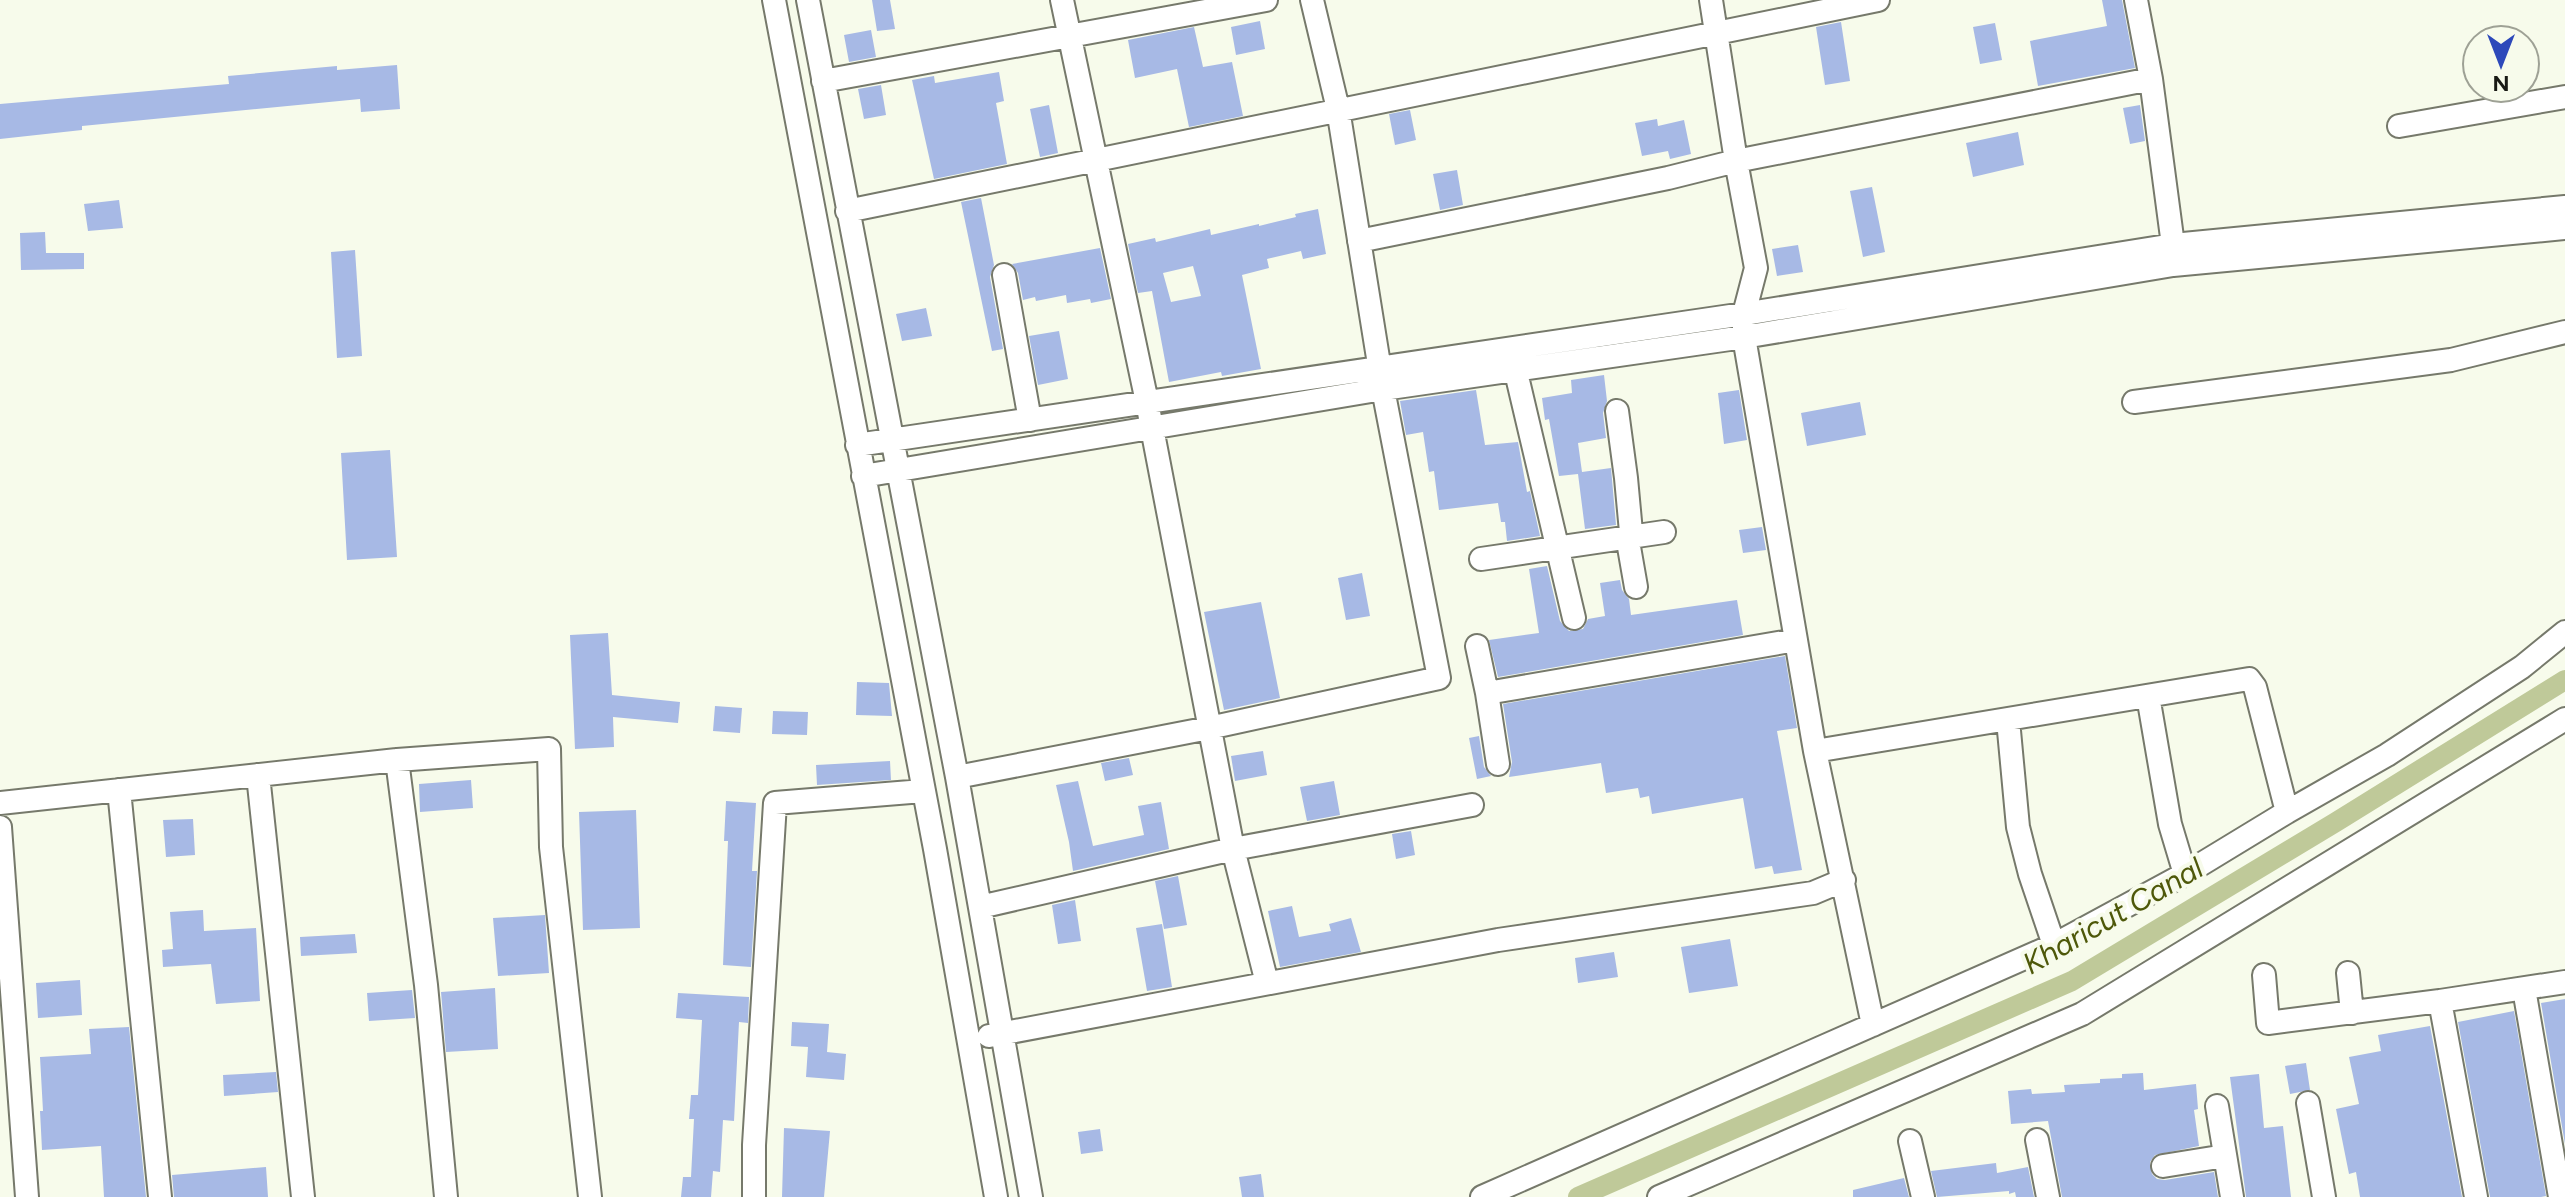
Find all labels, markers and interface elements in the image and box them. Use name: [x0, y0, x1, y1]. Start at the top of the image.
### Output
north arrow: [2461, 24, 2541, 104]
text: N: [2492, 70, 2510, 97]
water label: Kharicut Canal: [2016, 849, 2210, 982]

